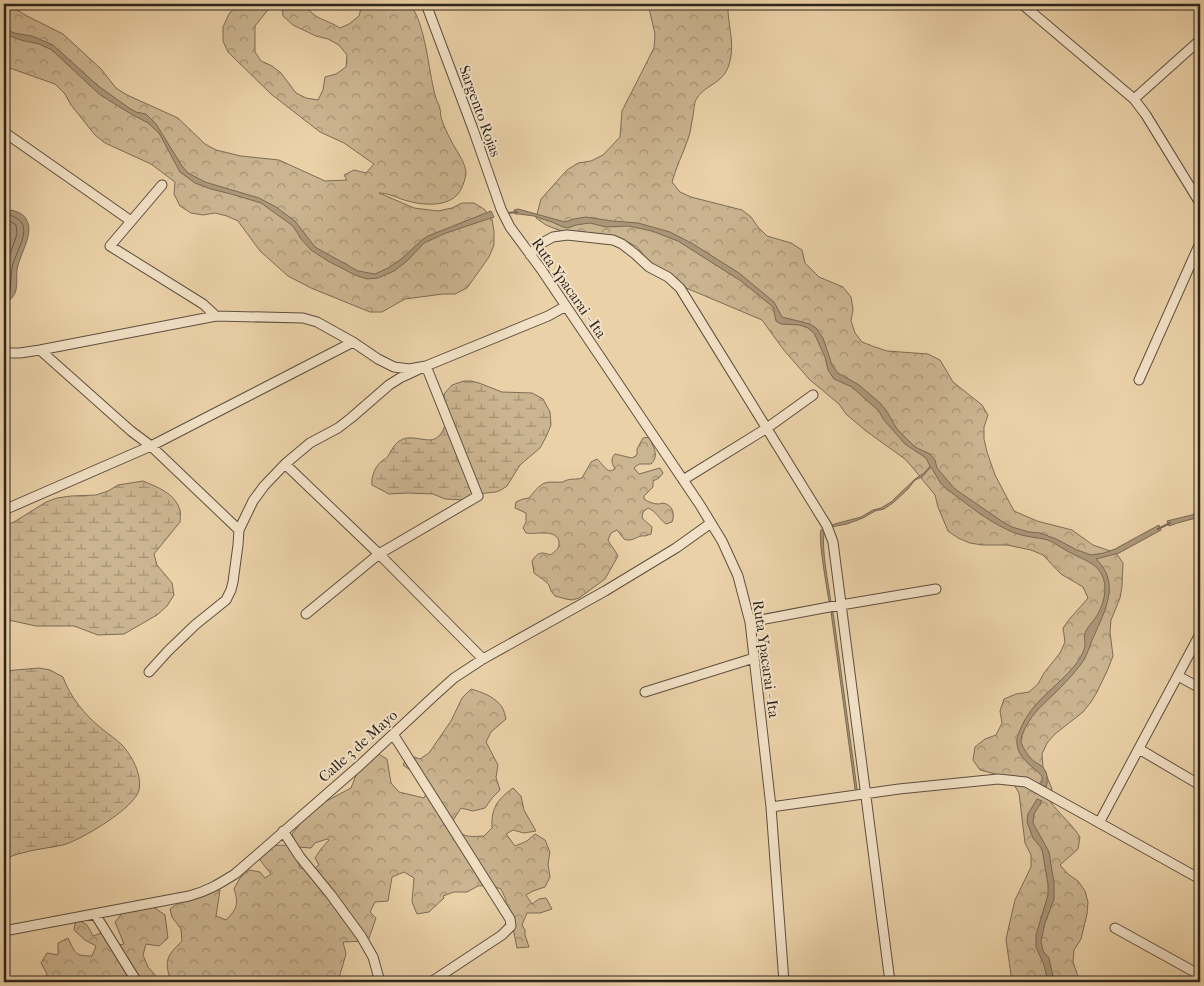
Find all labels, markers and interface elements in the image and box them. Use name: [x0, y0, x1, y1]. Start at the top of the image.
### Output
street label: Sargento Rojas: [455, 63, 505, 160]
street label: Ruta Ypacarai - Ita: [528, 234, 611, 342]
street label: Ruta Ypacarai - Ita: [749, 599, 783, 720]
street label: Calle 3 de Mayo: [315, 706, 401, 786]

